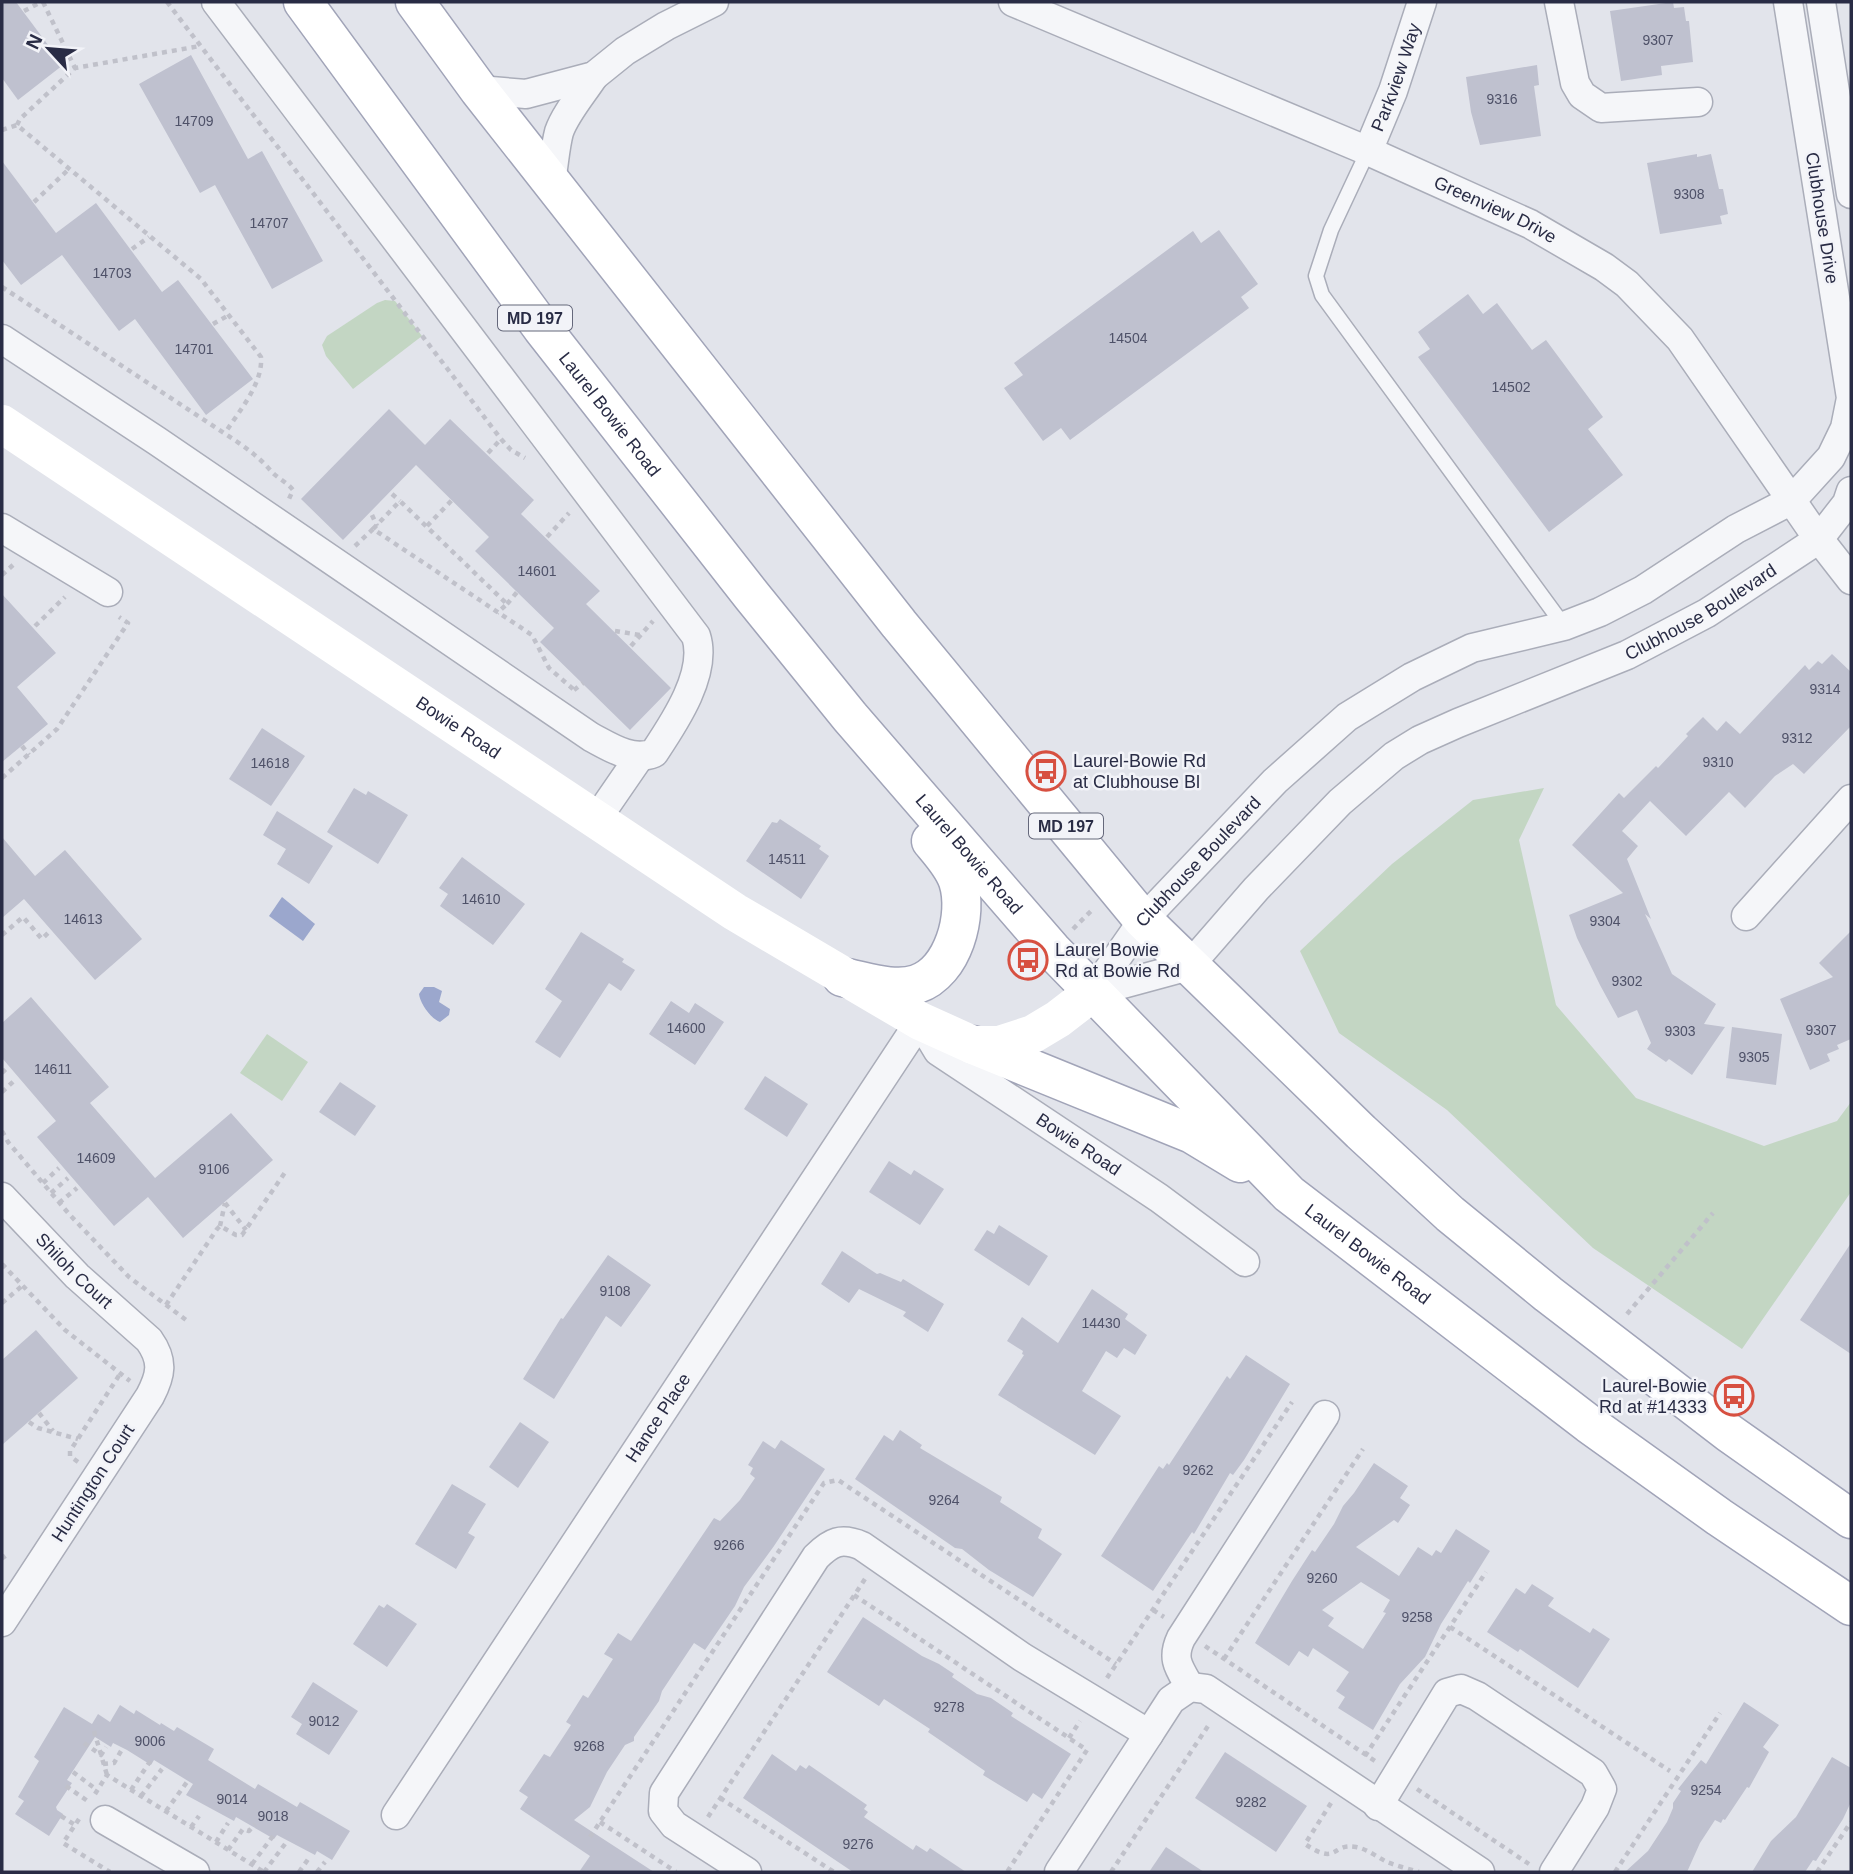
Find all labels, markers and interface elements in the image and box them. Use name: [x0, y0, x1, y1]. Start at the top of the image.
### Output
north arrow: [14, 14, 84, 84]
street label: Parkview Way: [1367, 21, 1424, 134]
text: N: [22, 31, 47, 53]
house number: 9307: [1642, 32, 1674, 48]
house number: 9316: [1486, 91, 1518, 107]
house number: 14709: [175, 113, 214, 129]
street label: Clubhouse Drive: [1802, 151, 1842, 285]
street label: Greenview Drive: [1431, 172, 1560, 247]
house number: 9308: [1673, 186, 1705, 202]
house number: 14707: [250, 215, 289, 231]
house number: 14703: [93, 265, 132, 281]
road number: MD 197: [498, 306, 572, 330]
house number: 14504: [1109, 330, 1148, 346]
house number: 14701: [175, 341, 214, 357]
street label: Laurel Bowie Road: [555, 348, 665, 480]
house number: 14502: [1492, 379, 1531, 395]
street label: Clubhouse Boulevard: [1622, 560, 1780, 664]
house number: 14601: [518, 563, 557, 579]
house number: 9314: [1809, 681, 1841, 697]
street label: Bowie Road: [412, 692, 504, 763]
house number: 9312: [1781, 730, 1813, 746]
bus stop icon: Laurel-Bowie Rd at Clubhouse Bl: [1025, 750, 1067, 792]
place label: Laurel-Bowie Rd at Clubhouse Bl: [1073, 751, 1206, 792]
house number: 9310: [1702, 754, 1734, 770]
house number: 14618: [251, 755, 290, 771]
street label: Laurel Bowie Road: [912, 790, 1026, 918]
street label: Clubhouse Boulevard: [1132, 792, 1265, 931]
road number: MD 197: [1029, 814, 1103, 838]
house number: 14511: [768, 851, 806, 867]
house number: 14610: [462, 891, 501, 907]
house number: 14613: [64, 911, 103, 927]
house number: 9304: [1589, 913, 1621, 929]
bus stop icon: Laurel Bowie Rd at Bowie Rd: [1007, 939, 1049, 981]
place label: Laurel Bowie Rd at Bowie Rd: [1055, 940, 1180, 981]
house number: 9302: [1611, 973, 1643, 989]
house number: 14600: [667, 1020, 706, 1036]
house number: 9307: [1805, 1022, 1837, 1038]
house number: 9303: [1664, 1023, 1696, 1039]
house number: 9305: [1738, 1049, 1770, 1065]
house number: 14611: [34, 1061, 72, 1077]
street label: Bowie Road: [1032, 1109, 1124, 1180]
house number: 14609: [77, 1150, 116, 1166]
house number: 9106: [198, 1161, 230, 1177]
street label: Laurel Bowie Road: [1301, 1200, 1434, 1309]
street label: Shiloh Court: [32, 1229, 116, 1312]
house number: 9108: [599, 1283, 631, 1299]
house number: 14430: [1082, 1315, 1121, 1331]
street label: Hance Place: [622, 1370, 695, 1466]
bus stop icon: Laurel-Bowie Rd at #14333: [1713, 1375, 1755, 1417]
place label: Laurel-Bowie Rd at #14333: [1599, 1376, 1707, 1417]
street label: Huntington Court: [48, 1420, 138, 1546]
house number: 9262: [1182, 1462, 1214, 1478]
house number: 9264: [928, 1492, 960, 1508]
house number: 9266: [713, 1537, 745, 1553]
house number: 9260: [1306, 1570, 1338, 1586]
house number: 9258: [1401, 1609, 1433, 1625]
house number: 9278: [933, 1699, 965, 1715]
house number: 9012: [308, 1713, 340, 1729]
house number: 9006: [134, 1733, 166, 1749]
house number: 9268: [573, 1738, 605, 1754]
house number: 9254: [1690, 1782, 1722, 1798]
house number: 9014: [216, 1791, 248, 1807]
house number: 9282: [1235, 1794, 1267, 1810]
house number: 9018: [257, 1808, 289, 1824]
house number: 9276: [842, 1836, 874, 1852]

